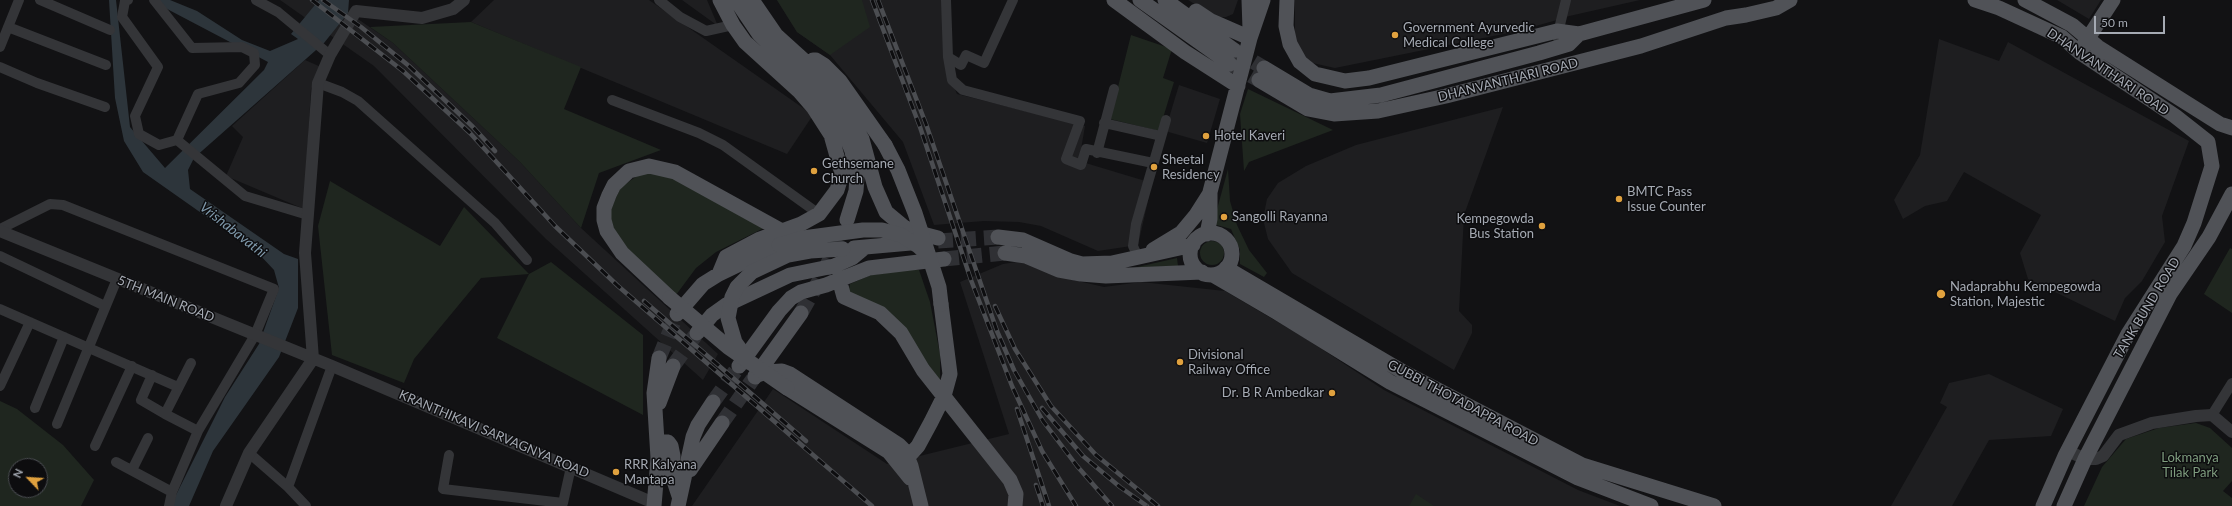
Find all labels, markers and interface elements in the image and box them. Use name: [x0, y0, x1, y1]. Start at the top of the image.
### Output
scale bar: [2096, 8, 2167, 34]
text: 50 m: [2101, 15, 2128, 30]
place label: Government Ayurvedic Medical College: [1403, 20, 1535, 51]
street label: DHANVANTHARI ROAD: [2044, 25, 2172, 119]
marker: Government Ayurvedic Medical College: [1390, 30, 1400, 40]
street label: DHANVANTHARI ROAD: [1436, 55, 1580, 105]
place label: Hotel Kaveri: [1214, 128, 1285, 144]
marker: Hotel Kaveri: [1201, 131, 1211, 141]
place label: Sheetal Residency: [1162, 152, 1220, 183]
place label: Gethsemane Church: [822, 156, 894, 187]
marker: Sheetal Residency: [1149, 162, 1159, 172]
marker: Gethsemane Church: [809, 166, 819, 176]
place label: BMTC Pass Issue Counter: [1627, 184, 1706, 215]
marker: BMTC Pass Issue Counter: [1614, 194, 1624, 204]
water label: Vrishabavathi: [196, 199, 270, 261]
place label: Sangolli Rayanna: [1232, 209, 1328, 225]
place label: Kempegowda Bus Station: [1456, 211, 1534, 242]
marker: Sangolli Rayanna: [1219, 212, 1229, 222]
marker: Kempegowda Bus Station: [1537, 221, 1547, 231]
street label: TANK BUND ROAD: [2111, 255, 2183, 361]
street label: 5TH MAIN ROAD: [115, 272, 217, 326]
place label: Nadaprabhu Kempegowda Station, Majestic: [1950, 279, 2101, 310]
marker: Nadaprabhu Kempegowda Station, Majestic: [1935, 288, 1947, 300]
place label: Divisional Railway Office: [1188, 347, 1270, 378]
marker: Divisional Railway Office: [1175, 357, 1185, 367]
street label: GUBBI THOTADAPPA ROAD: [1385, 357, 1541, 449]
place label: Dr. B R Ambedkar: [1222, 385, 1324, 401]
street label: KRANTHIKAVI SARVAGNYA ROAD: [397, 387, 591, 481]
marker: Dr. B R Ambedkar: [1327, 388, 1337, 398]
park label: Lokmanya Tilak Park: [2161, 450, 2219, 481]
place label: RRR Kalyana Mantapa: [624, 457, 697, 488]
north arrow: [8, 458, 48, 498]
text: N: [10, 467, 25, 480]
marker: RRR Kalyana Mantapa: [611, 467, 621, 477]

